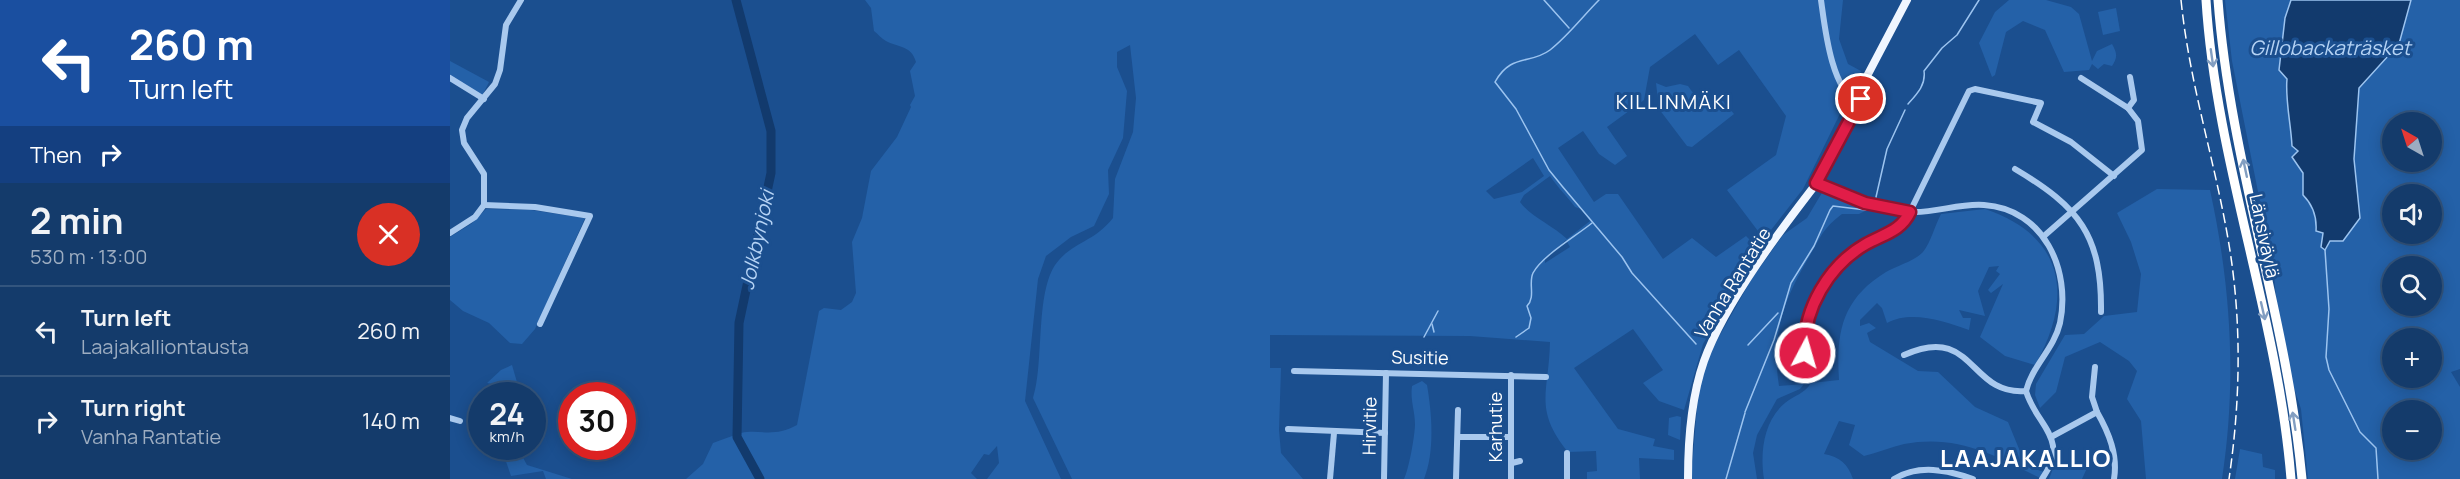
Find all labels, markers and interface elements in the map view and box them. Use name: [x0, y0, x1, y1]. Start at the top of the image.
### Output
text: 260 m: [129, 15, 254, 73]
icon: left: [30, 24, 108, 102]
water label: Gillobackaträsket: [2250, 34, 2412, 61]
one-way arrow: [2207, 48, 2218, 68]
text: Turn left: [129, 70, 233, 107]
pin: [1835, 73, 1886, 124]
icon: arrive: [1844, 82, 1877, 115]
district label: KILLINMÄKI: [1616, 88, 1732, 115]
north arrow: [2382, 112, 2442, 172]
map controls: [2382, 112, 2442, 460]
icon: right: [94, 138, 127, 171]
text: Then: [30, 140, 82, 170]
one-way arrow: [2239, 158, 2251, 177]
button: sound: [2382, 184, 2442, 244]
water label: Jolkbynjoki: [733, 185, 781, 292]
street label: Länsiväylä: [2244, 192, 2286, 280]
text: 2 min: [30, 196, 124, 245]
button: close: [357, 203, 420, 266]
street label: Vanha Rantatie: [1689, 223, 1776, 342]
text: 530 m · 13:00: [30, 243, 148, 270]
button: search: [2382, 256, 2442, 316]
one-way arrow: [2258, 301, 2269, 320]
text: Turn left: [81, 303, 171, 333]
icon: left: [30, 315, 63, 348]
text: 260 m: [357, 316, 420, 346]
position arrow: [1773, 321, 1837, 385]
button: +: [2382, 328, 2442, 388]
text: Laajakalliontausta: [81, 333, 249, 360]
street label: Susitie: [1391, 345, 1449, 369]
speed limit sign: 30: [558, 382, 636, 460]
street label: Karhutie: [1483, 392, 1507, 462]
text: Turn right: [81, 393, 186, 423]
text: 24: [489, 393, 525, 434]
street label: Hirvitie: [1356, 397, 1382, 455]
button: −: [2382, 400, 2442, 460]
icon: right: [30, 405, 63, 438]
text: 140 m: [362, 406, 420, 436]
one-way arrow: [2288, 412, 2299, 431]
text: Vanha Rantatie: [81, 423, 221, 450]
text: km/h: [490, 426, 524, 447]
district label: LAAJAKALLIO: [1940, 441, 2112, 474]

